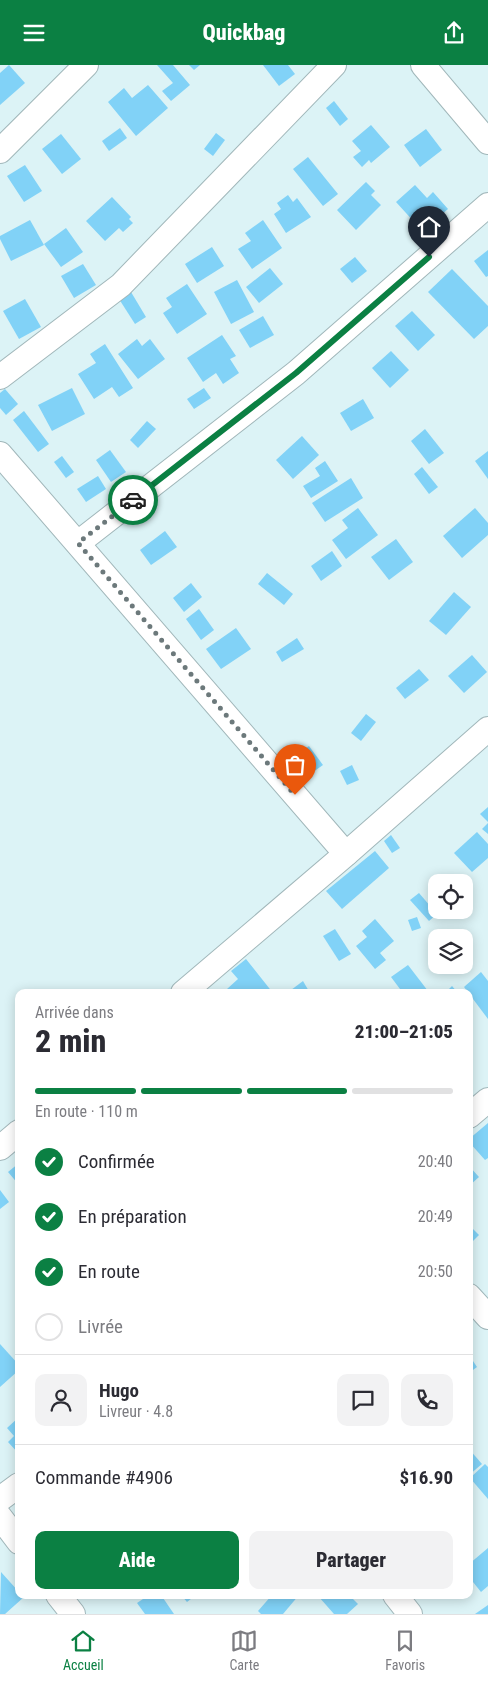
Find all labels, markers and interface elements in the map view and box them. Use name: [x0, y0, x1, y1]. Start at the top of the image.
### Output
icon: menu: [20, 19, 48, 47]
icon: share: [440, 19, 468, 47]
text: Quickbag: [203, 20, 285, 45]
pin: [408, 206, 450, 257]
icon: home: [415, 213, 443, 241]
courier: [108, 475, 158, 525]
icon: car: [119, 486, 147, 514]
pin: [274, 744, 316, 795]
icon: bag: [281, 751, 309, 779]
map controls: [428, 874, 473, 974]
button: locate: [428, 874, 473, 919]
button: layers: [428, 929, 473, 974]
text: Arrivée dans: [35, 1003, 114, 1022]
text: 21:00–21:05: [355, 1020, 453, 1043]
text: 2 min: [35, 1022, 106, 1060]
text: En route · 110 m: [35, 1102, 138, 1121]
icon: check: [35, 1148, 63, 1176]
text: Confirmée: [78, 1150, 155, 1173]
text: 20:40: [418, 1152, 453, 1171]
icon: check: [35, 1203, 63, 1231]
text: En préparation: [78, 1205, 187, 1228]
text: 20:49: [418, 1207, 453, 1226]
icon: check: [35, 1258, 63, 1286]
text: En route: [78, 1260, 140, 1283]
text: 20:50: [418, 1262, 453, 1281]
text: Livrée: [78, 1315, 123, 1338]
button: person: [35, 1374, 87, 1426]
button: chat: [337, 1374, 389, 1426]
button: phone: [401, 1374, 453, 1426]
text: Hugo: [99, 1379, 139, 1402]
text: Livreur · 4.8: [99, 1402, 173, 1421]
text: Commande #4906: [35, 1466, 173, 1489]
text: $16.90: [399, 1466, 453, 1489]
button: Aide: [35, 1531, 239, 1589]
button: Partager: [249, 1531, 453, 1589]
tab: Accueil: [63, 1627, 104, 1673]
tab: Carte: [229, 1627, 259, 1673]
tab: Favoris: [385, 1627, 425, 1673]

